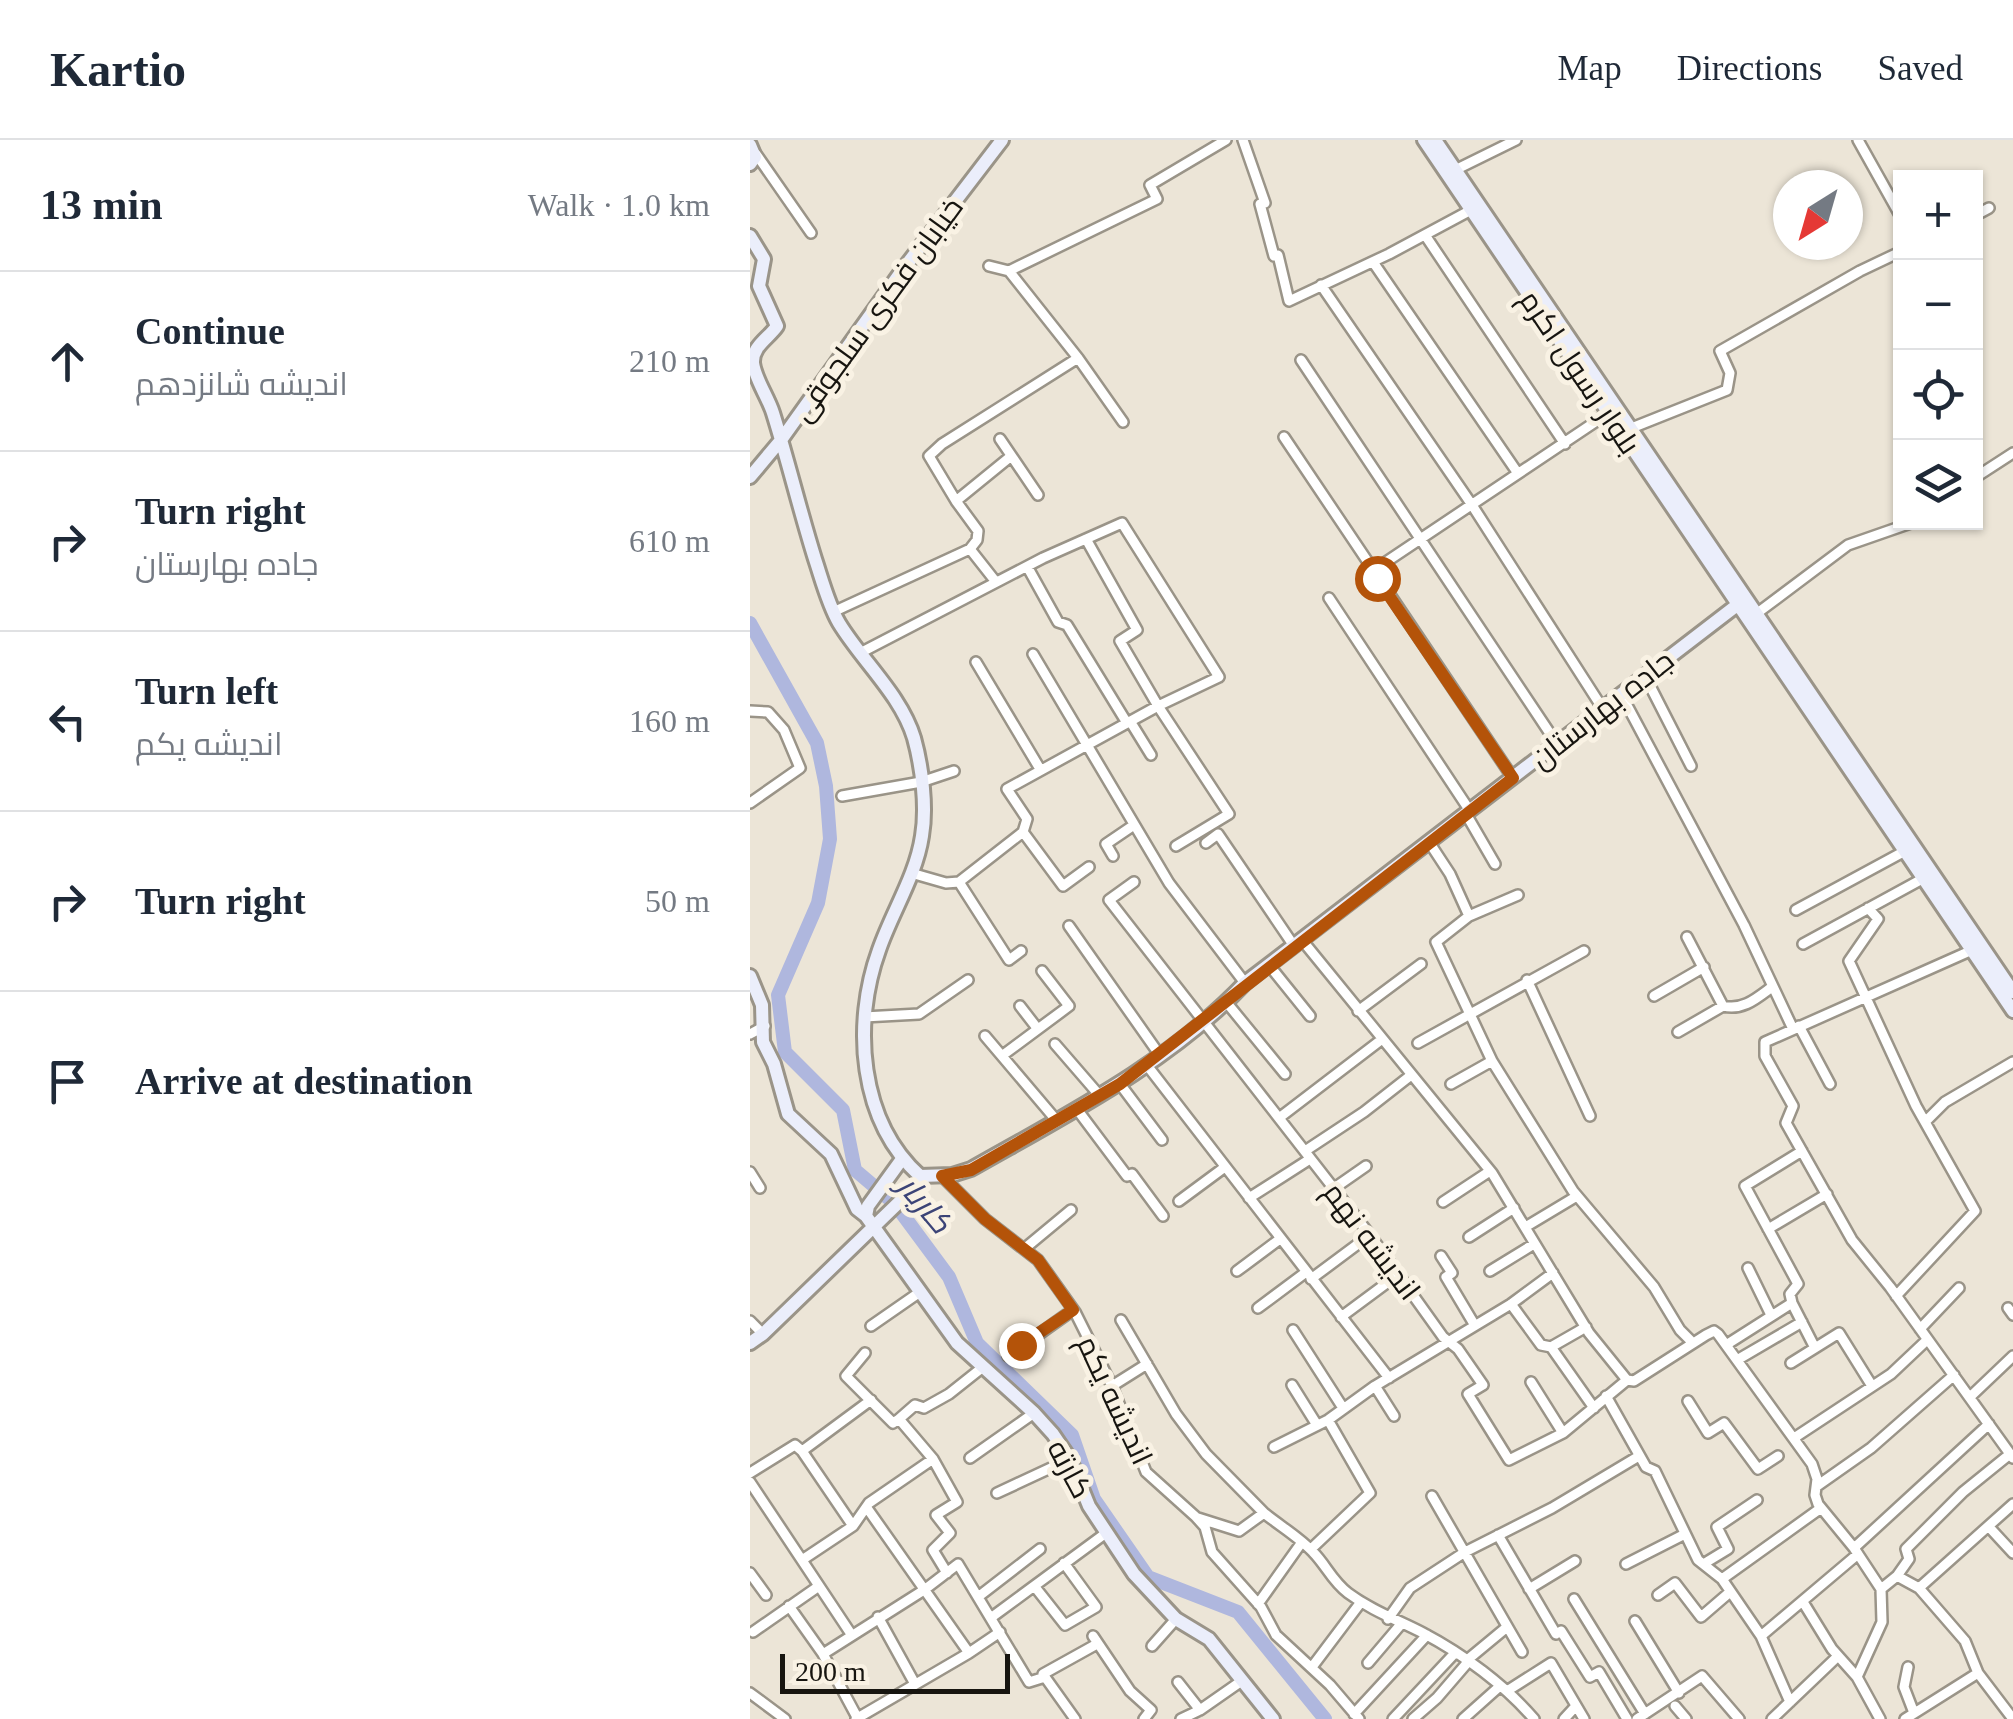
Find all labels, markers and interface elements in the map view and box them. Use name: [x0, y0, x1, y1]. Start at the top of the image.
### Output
text: Kartio: [50, 43, 186, 96]
text: Map: [1558, 49, 1622, 88]
text: Directions: [1677, 49, 1822, 88]
text: Saved: [1877, 49, 1963, 88]
north arrow: [1773, 170, 1863, 260]
map controls: [1893, 170, 1983, 530]
button: +: [1893, 170, 1983, 260]
text: 13 min: [40, 182, 163, 228]
text: Walk · 1.0 km: [528, 187, 710, 223]
street label: خیابان فکری سلجوقی: [785, 191, 971, 428]
button: −: [1893, 260, 1983, 350]
street label: بلوار رسول اکرم: [1510, 284, 1647, 462]
text: Continue: [135, 310, 285, 352]
icon: ahead: [40, 334, 95, 389]
text: 210 m: [629, 343, 710, 379]
button: locate: [1893, 350, 1983, 440]
text: اندیشه شانزدهم: [135, 366, 348, 402]
button: layers: [1893, 440, 1983, 530]
text: Turn right: [135, 490, 306, 532]
icon: right: [40, 514, 95, 569]
text: 610 m: [629, 523, 710, 559]
text: جاده بهارستان: [135, 546, 319, 582]
route start: [1355, 556, 1401, 602]
street label: جاده بهارستان: [1524, 643, 1681, 777]
text: Turn left: [135, 670, 278, 712]
icon: left: [40, 694, 95, 749]
text: 160 m: [629, 703, 710, 739]
text: اندیشه یکم: [135, 726, 283, 762]
icon: right: [40, 874, 95, 929]
text: Turn right: [135, 880, 306, 922]
text: 50 m: [645, 883, 710, 919]
icon: arrive: [40, 1054, 95, 1109]
text: Arrive at destination: [135, 1060, 473, 1102]
water label: کاربار: [887, 1165, 959, 1241]
street label: اندیشه نهم: [1314, 1176, 1427, 1309]
route end: [999, 1323, 1045, 1369]
street label: اندیشه یکم: [1067, 1330, 1159, 1471]
street label: کارته: [1040, 1434, 1099, 1504]
scale bar: [780, 1649, 1010, 1694]
text: 200 m: [795, 1656, 866, 1687]

